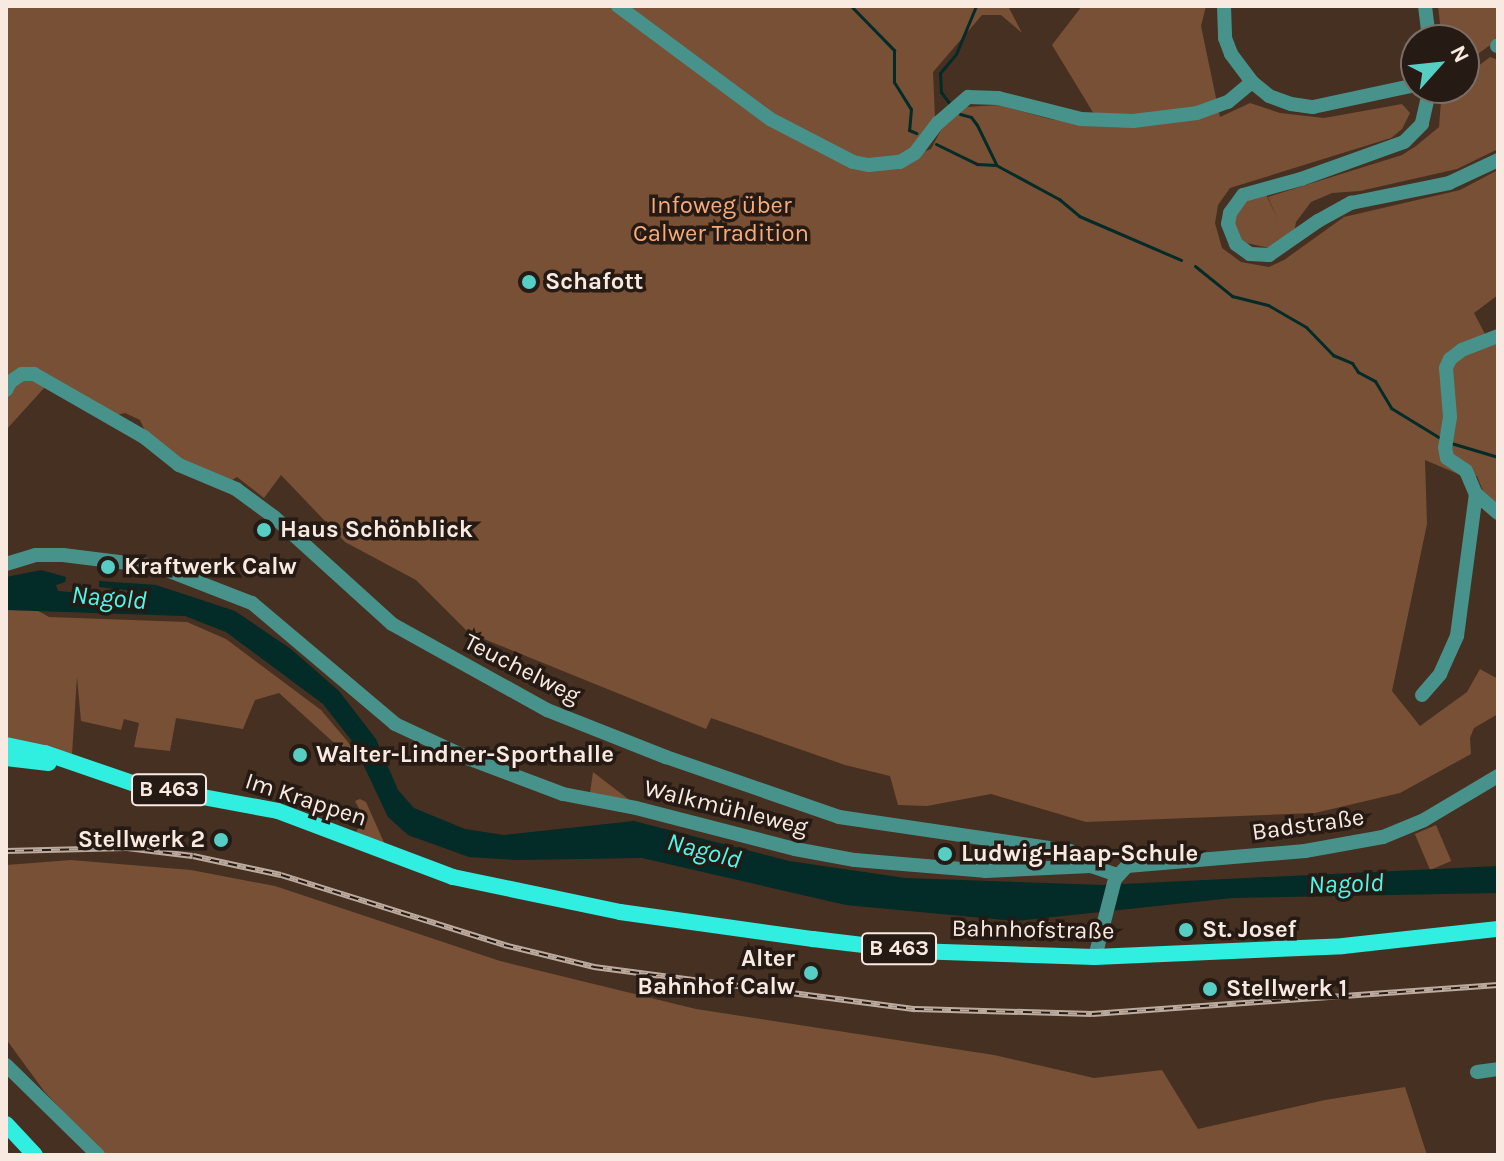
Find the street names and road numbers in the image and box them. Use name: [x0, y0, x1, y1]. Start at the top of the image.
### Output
street label: Teuchelweg: [459, 628, 585, 710]
street label: Im Krappen: [242, 767, 370, 833]
road number: B 463: [131, 772, 207, 808]
street label: Walkmühleweg: [641, 774, 811, 842]
street label: Badstraße: [1250, 803, 1366, 847]
street label: Bahnhofstraße: [951, 914, 1115, 946]
road number: B 463: [861, 931, 937, 967]

